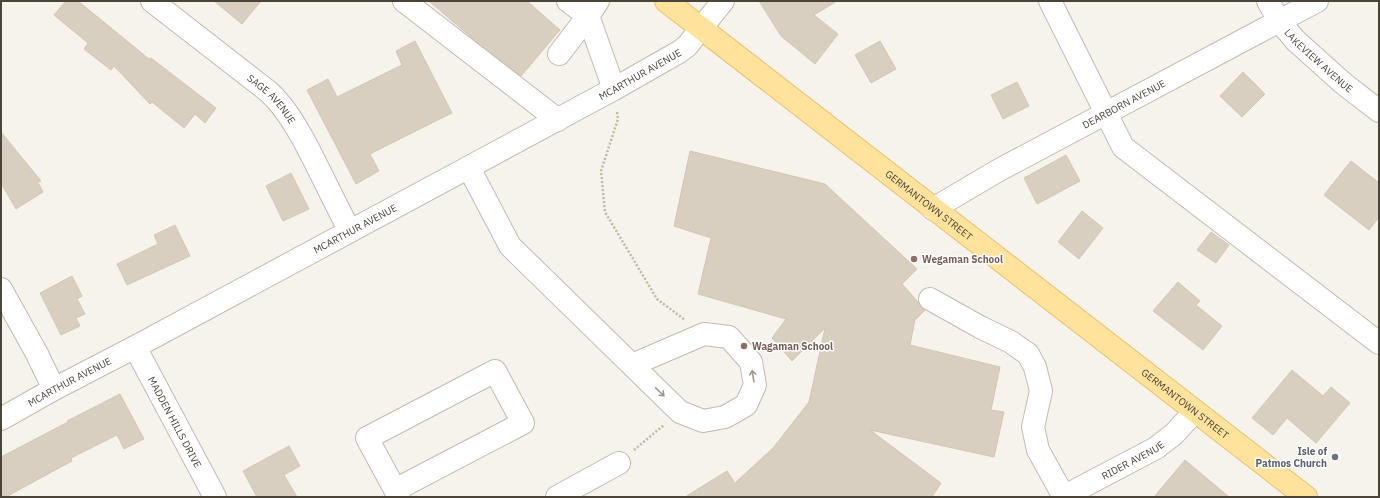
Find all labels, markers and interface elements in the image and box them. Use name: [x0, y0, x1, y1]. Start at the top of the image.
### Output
street label: LAKEVIEW AVENUE: [1282, 26, 1356, 95]
street label: MCARTHUR AVENUE: [596, 46, 684, 103]
street label: SAGE AVENUE: [245, 71, 299, 126]
street label: DEARBORN AVENUE: [1080, 76, 1168, 131]
street label: GERMANTOWN STREET: [883, 167, 976, 243]
street label: MCARTHUR AVENUE: [311, 201, 399, 256]
place label: Wegaman School: [922, 253, 1003, 266]
marker: Wegaman School: [909, 254, 919, 264]
place label: Wagaman School: [752, 340, 833, 353]
marker: Wagaman School: [739, 341, 749, 351]
street label: MCARTHUR AVENUE: [25, 354, 114, 409]
street label: GERMANTOWN STREET: [1139, 366, 1232, 442]
one-way arrow: [749, 370, 757, 383]
street label: MADDEN HILLS DRIVE: [145, 374, 205, 470]
one-way arrow: [655, 387, 665, 397]
street label: RIDER AVENUE: [1099, 438, 1167, 482]
place label: Isle of Patmos Church: [1256, 445, 1327, 470]
marker: Isle of Patmos Church: [1330, 452, 1340, 462]

